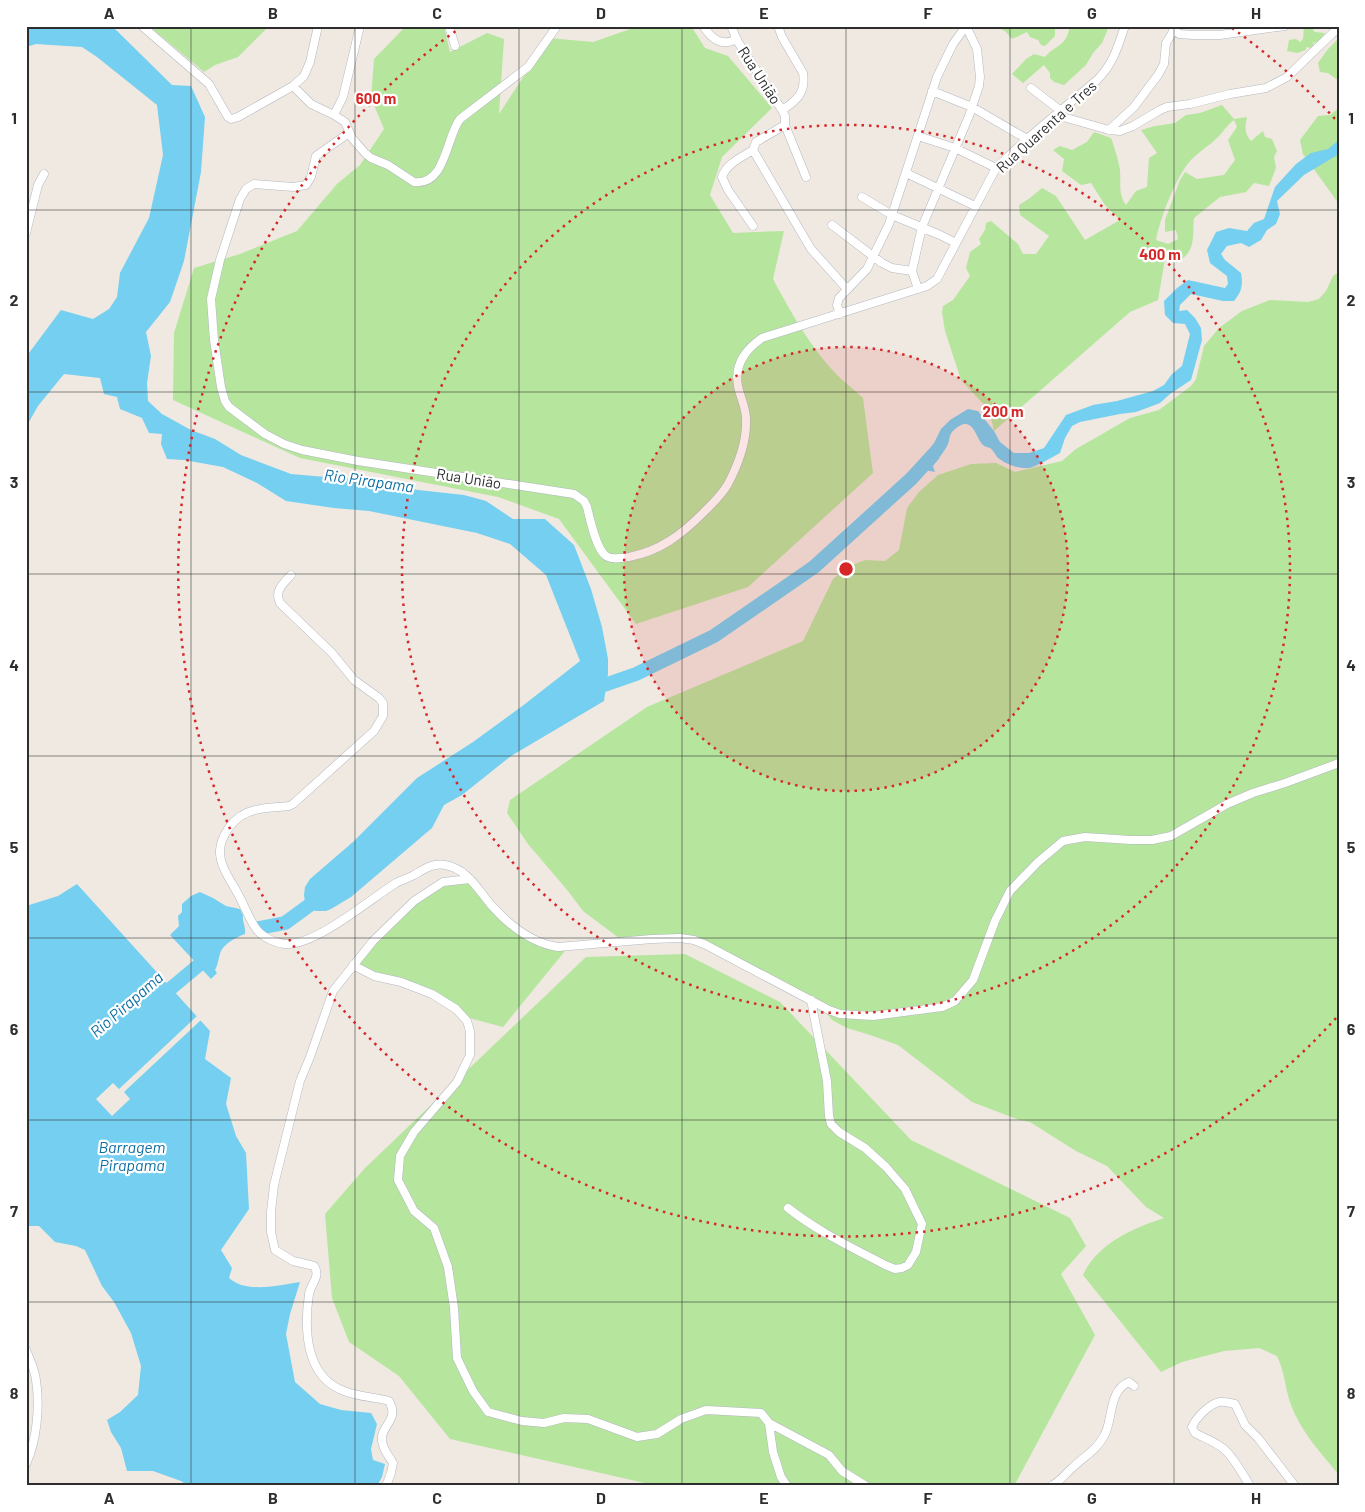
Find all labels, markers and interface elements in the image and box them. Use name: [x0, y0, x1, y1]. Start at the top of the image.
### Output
text: A: [104, 3, 115, 22]
text: B: [268, 3, 278, 22]
text: C: [432, 3, 442, 22]
text: D: [596, 3, 606, 22]
text: E: [759, 3, 769, 22]
text: F: [924, 3, 933, 22]
text: G: [1087, 3, 1097, 22]
text: H: [1251, 3, 1261, 22]
street label: Rua União: [735, 43, 785, 107]
street label: Rua Quarenta e Tres: [992, 76, 1100, 176]
text: 600 m: [356, 89, 396, 107]
text: 1: [11, 108, 17, 127]
text: 1: [1348, 108, 1354, 127]
text: 400 m: [1139, 245, 1181, 263]
text: 2: [10, 290, 19, 309]
text: 2: [1347, 290, 1356, 309]
text: 200 m: [982, 402, 1024, 420]
water label: Rio Pirapama: [323, 464, 415, 496]
street label: Rua União: [435, 464, 503, 492]
text: 3: [10, 472, 18, 491]
text: 3: [1347, 472, 1355, 491]
centre of rings: [837, 560, 855, 578]
text: 4: [9, 655, 19, 674]
text: 4: [1346, 655, 1356, 674]
text: 5: [10, 837, 19, 856]
text: 5: [1347, 837, 1356, 856]
water label: Rio Pirapama: [86, 967, 166, 1041]
text: 6: [10, 1019, 19, 1038]
text: 6: [1347, 1019, 1356, 1038]
water label: Barragem Pirapama: [99, 1137, 166, 1174]
text: 7: [10, 1201, 18, 1220]
text: 7: [1347, 1201, 1355, 1220]
text: 8: [10, 1383, 19, 1402]
text: 8: [1347, 1383, 1356, 1402]
text: A: [104, 1488, 115, 1507]
text: B: [268, 1488, 278, 1507]
text: C: [432, 1488, 442, 1507]
text: D: [596, 1488, 606, 1507]
text: E: [759, 1488, 769, 1507]
text: F: [924, 1488, 933, 1507]
text: G: [1087, 1488, 1097, 1507]
text: H: [1251, 1488, 1261, 1507]

